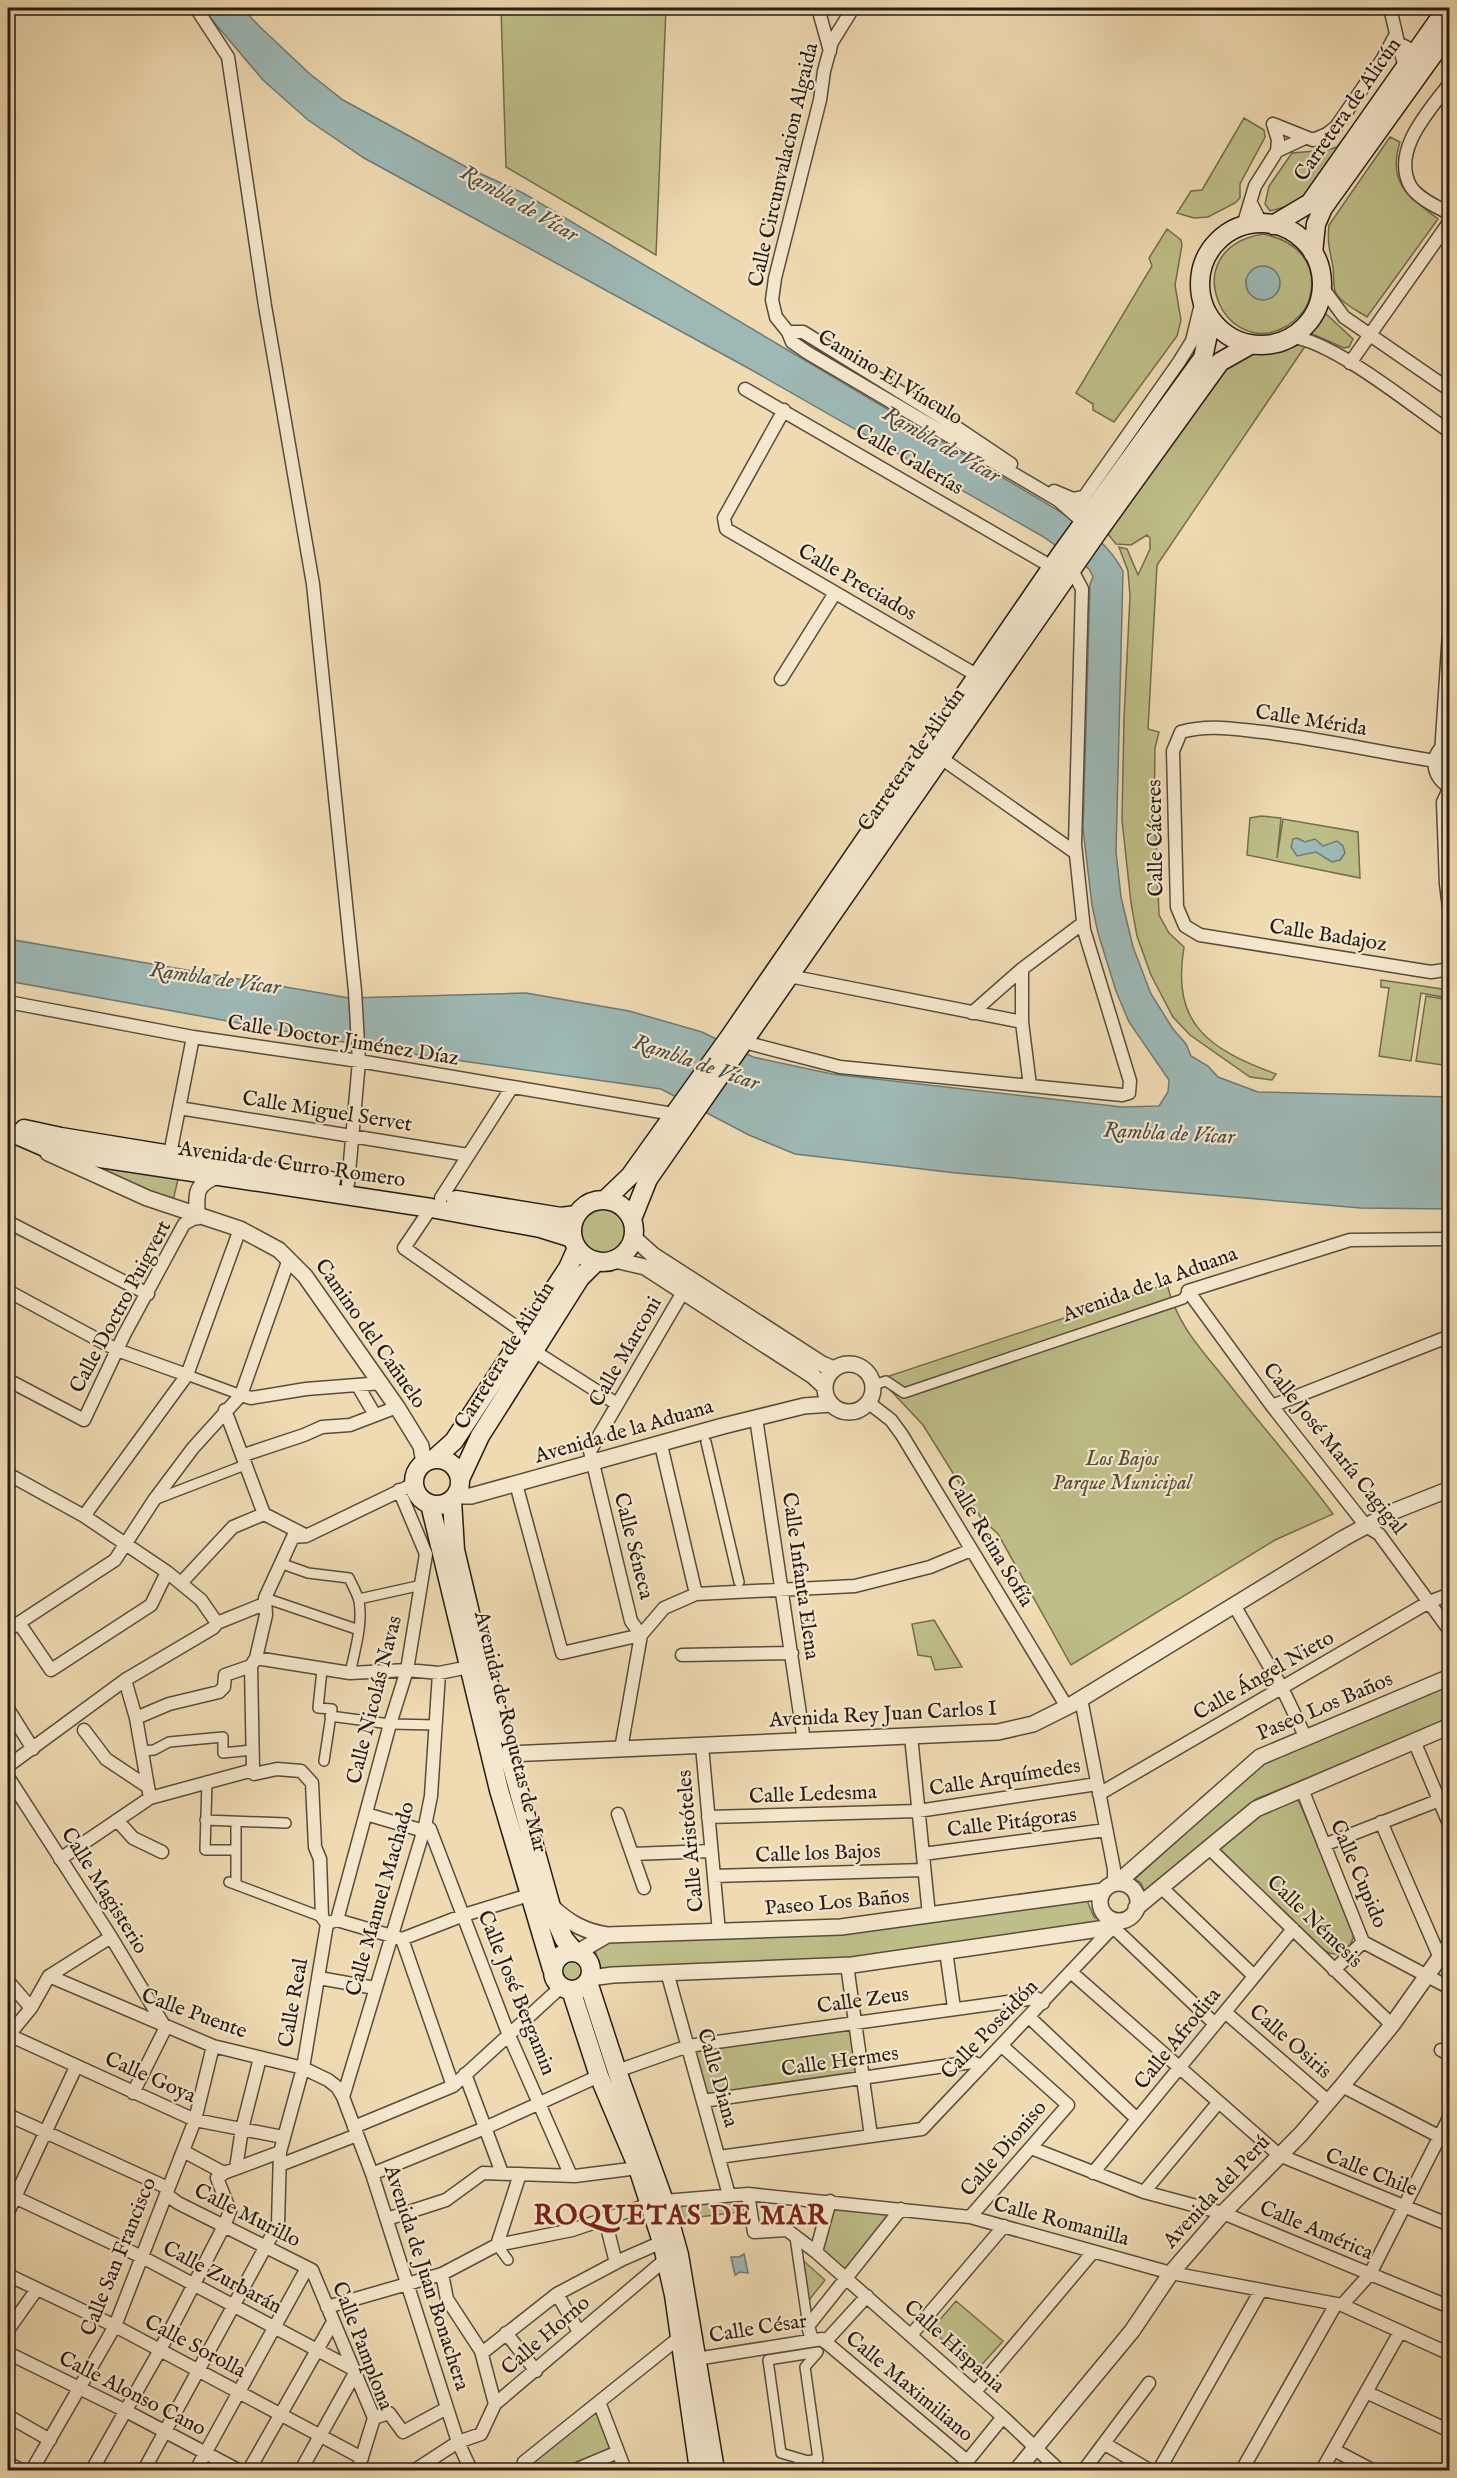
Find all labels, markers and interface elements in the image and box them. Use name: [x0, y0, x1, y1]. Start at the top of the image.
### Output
street label: Carretera de Alicún: [1288, 33, 1408, 187]
street label: Calle Circunvalacion Algaida: [743, 39, 825, 290]
water label: Rambla de Vícar: [455, 159, 584, 250]
street label: Camino El Vínculo: [812, 324, 968, 432]
water label: Rambla de Vícar: [877, 400, 1006, 491]
street label: Calle Galerías: [850, 418, 968, 502]
street label: Calle Preciados: [793, 538, 921, 628]
street label: Carretera de Alicún: [852, 683, 972, 837]
street label: Calle Mérida: [1253, 699, 1370, 743]
street label: Calle Cáceres: [1141, 779, 1171, 897]
street label: Calle Badajoz: [1267, 913, 1389, 959]
water label: Rambla de Vícar: [148, 956, 284, 1002]
street label: Calle Doctor Jiménez Díaz: [225, 1009, 461, 1073]
water label: Rambla de Vícar: [629, 1028, 764, 1098]
street label: Calle Miguel Servet: [240, 1085, 414, 1139]
water label: Rambla de Vícar: [1102, 1117, 1237, 1152]
street label: Avenida de Curro Romero: [176, 1136, 407, 1194]
street label: Calle Doctro Puigvert: [64, 1216, 178, 1398]
street label: Avenida de la Aduana: [1058, 1240, 1242, 1330]
street label: Camino del Cañuelo: [308, 1254, 432, 1414]
street label: Carretera de Alicún: [449, 1277, 561, 1435]
street label: Calle Marconi: [583, 1292, 669, 1412]
street label: Calle José María Cagigal: [1256, 1357, 1412, 1541]
street label: Avenida de la Aduana: [531, 1393, 717, 1471]
park label: Los Bajos Parque Municipal: [1053, 1446, 1194, 1497]
street label: Calle Reina Sofía: [939, 1470, 1040, 1613]
street label: Calle Séneca: [607, 1490, 660, 1603]
street label: Calle Infanta Elena: [775, 1491, 825, 1662]
street label: Avenida de Roquetas de Mar: [467, 1607, 553, 1856]
street label: Calle Nicolás Navas: [341, 1613, 409, 1787]
street label: Calle Ángel Nieto: [1188, 1624, 1339, 1727]
street label: Paseo Los Baños: [1253, 1666, 1397, 1748]
street label: Avenida Rey Juan Carlos I: [767, 1696, 998, 1735]
street label: Calle Arquímedes: [928, 1753, 1082, 1803]
street label: Calle Aristóteles: [671, 1769, 711, 1913]
street label: Calle Ledesma: [749, 1779, 878, 1811]
street label: Calle Manuel Machado: [340, 1799, 422, 1999]
street label: Calle Pitágoras: [946, 1802, 1078, 1844]
street label: Calle Cupido: [1323, 1816, 1393, 1932]
street label: Calle Magisterio: [54, 1823, 154, 1959]
street label: Calle los Bajos: [755, 1838, 881, 1870]
street label: Calle Némesis: [1260, 1870, 1368, 1974]
street label: Paseo Los Baños: [763, 1883, 911, 1923]
street label: Calle José Bergamin: [471, 1907, 561, 2079]
street label: Calle Real: [273, 1956, 315, 2050]
street label: Calle Poseidón: [935, 1974, 1045, 2086]
street label: Calle Zeus: [815, 1981, 911, 2021]
street label: Calle Puente: [138, 1982, 251, 2046]
street label: Calle Afrodita: [1129, 1982, 1228, 2096]
street label: Calle Osiris: [1243, 1999, 1337, 2085]
street label: Calle Diana: [690, 2025, 744, 2131]
street label: Calle Hermes: [780, 2040, 900, 2084]
street label: Calle Goya: [100, 2046, 201, 2110]
street label: Calle Dioniso: [955, 2095, 1053, 2203]
street label: Avenida del Perú: [1157, 2130, 1277, 2255]
street label: Calle Chile: [1321, 2142, 1421, 2204]
street label: Avenida de Juan Bonachera: [376, 2161, 475, 2395]
street label: Calle San Francisco: [75, 2174, 163, 2340]
street label: Calle Murillo: [189, 2178, 305, 2254]
street label: Calle Romanilla: [990, 2191, 1133, 2253]
street label: Calle América: [1255, 2195, 1378, 2267]
district label: ROQUETAS DE MAR: [533, 2200, 829, 2234]
street label: Calle Zurbarán: [158, 2235, 286, 2321]
street label: Calle Pamplona: [325, 2278, 399, 2415]
street label: Calle Horno: [496, 2290, 596, 2382]
street label: Calle Hispania: [898, 2294, 1011, 2400]
street label: Calle César: [707, 2308, 809, 2350]
street label: Calle Sorolla: [140, 2309, 251, 2385]
street label: Calle Maximiliano: [839, 2326, 979, 2448]
street label: Calle Alonso Cano: [54, 2345, 210, 2443]

